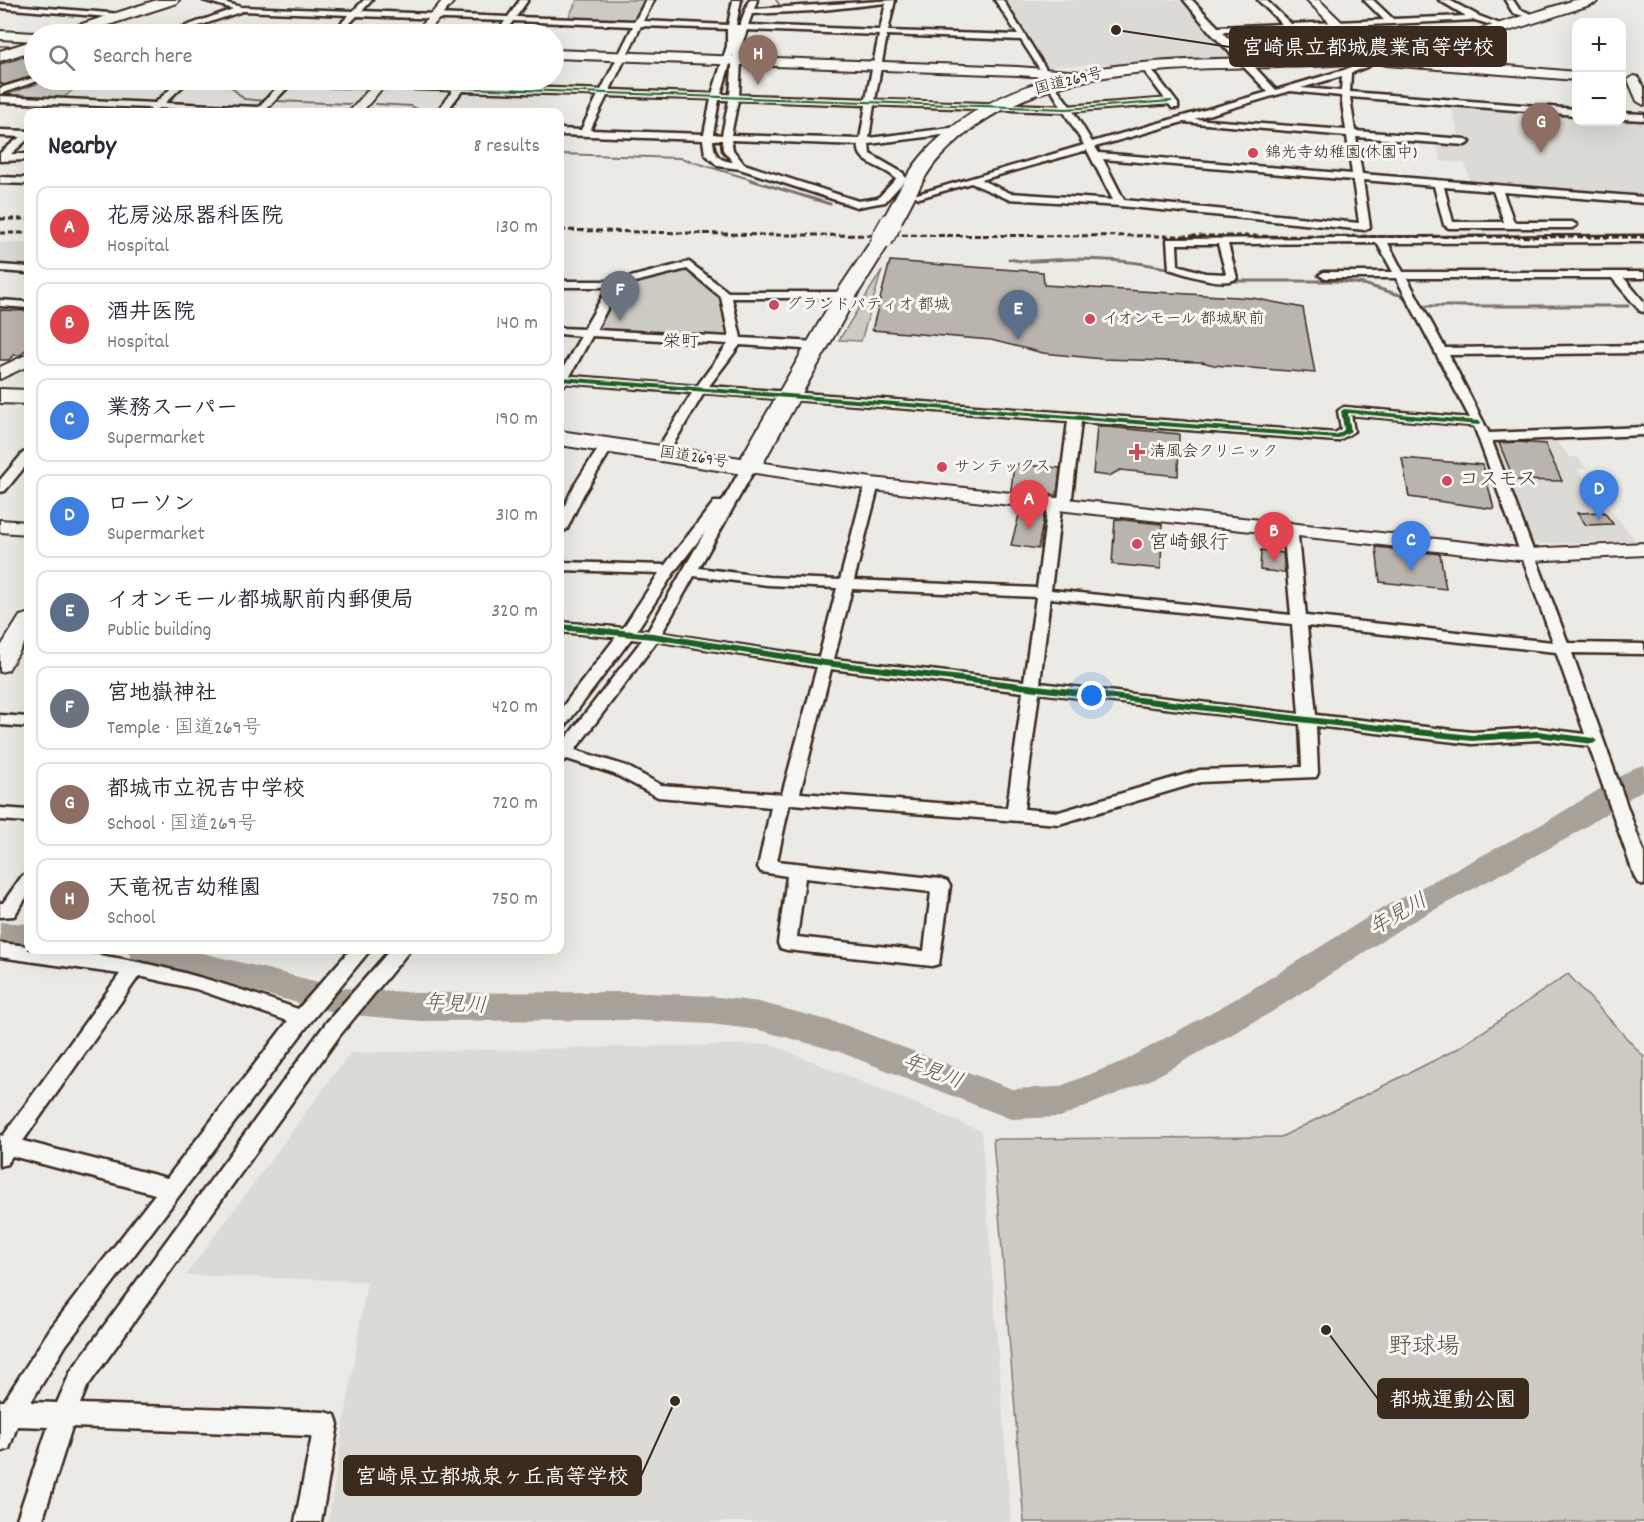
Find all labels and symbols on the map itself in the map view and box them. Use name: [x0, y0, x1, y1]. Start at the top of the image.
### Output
callout: 宮崎県立都城農業高等学校: [1230, 27, 1506, 66]
text: 宮崎県立都城農業高等学校: [1242, 35, 1494, 65]
pin: H: [738, 36, 777, 85]
street label: 国道269号: [1032, 62, 1106, 102]
pin: G: [1522, 104, 1560, 153]
place label: 錦光寺幼稚園(休園中): [1265, 142, 1417, 165]
marker: 錦光寺幼稚園(休園中): [1246, 146, 1260, 160]
pin: F: [600, 272, 640, 321]
pin: E: [998, 290, 1038, 340]
place label: グランドパティオ 都城: [786, 294, 950, 317]
marker: グランドパティオ 都城: [767, 298, 781, 312]
place label: イオンモール 都城駅前: [1102, 308, 1264, 331]
marker: イオンモール 都城駅前: [1083, 312, 1097, 326]
district label: 栄町: [663, 331, 699, 356]
street label: 国道269号: [658, 441, 730, 475]
place label: 清風会クリニック: [1150, 441, 1278, 464]
marker: 清風会クリニック: [1128, 443, 1146, 461]
place label: サンテックス: [954, 456, 1051, 479]
marker: サンテックス: [935, 460, 949, 474]
place label: コスモス: [1459, 467, 1538, 495]
pin: D: [1580, 470, 1618, 520]
marker: コスモス: [1440, 474, 1454, 488]
pin: A: [1010, 480, 1048, 530]
pin: B: [1254, 512, 1294, 562]
pin: C: [1392, 522, 1430, 571]
place label: 宮崎銀行: [1149, 530, 1229, 558]
marker: 宮崎銀行: [1130, 537, 1144, 551]
your location: [1077, 681, 1106, 710]
water label: 年見川: [1364, 887, 1434, 945]
water label: 年見川: [423, 989, 487, 1023]
water label: 年見川: [897, 1048, 967, 1098]
park label: 野球場: [1388, 1331, 1460, 1365]
callout: 都城運動公園: [1378, 1379, 1528, 1418]
text: 都城運動公園: [1390, 1387, 1516, 1417]
callout: 宮崎県立都城泉ヶ丘高等学校: [344, 1456, 641, 1495]
text: 宮崎県立都城泉ヶ丘高等学校: [356, 1464, 629, 1494]

